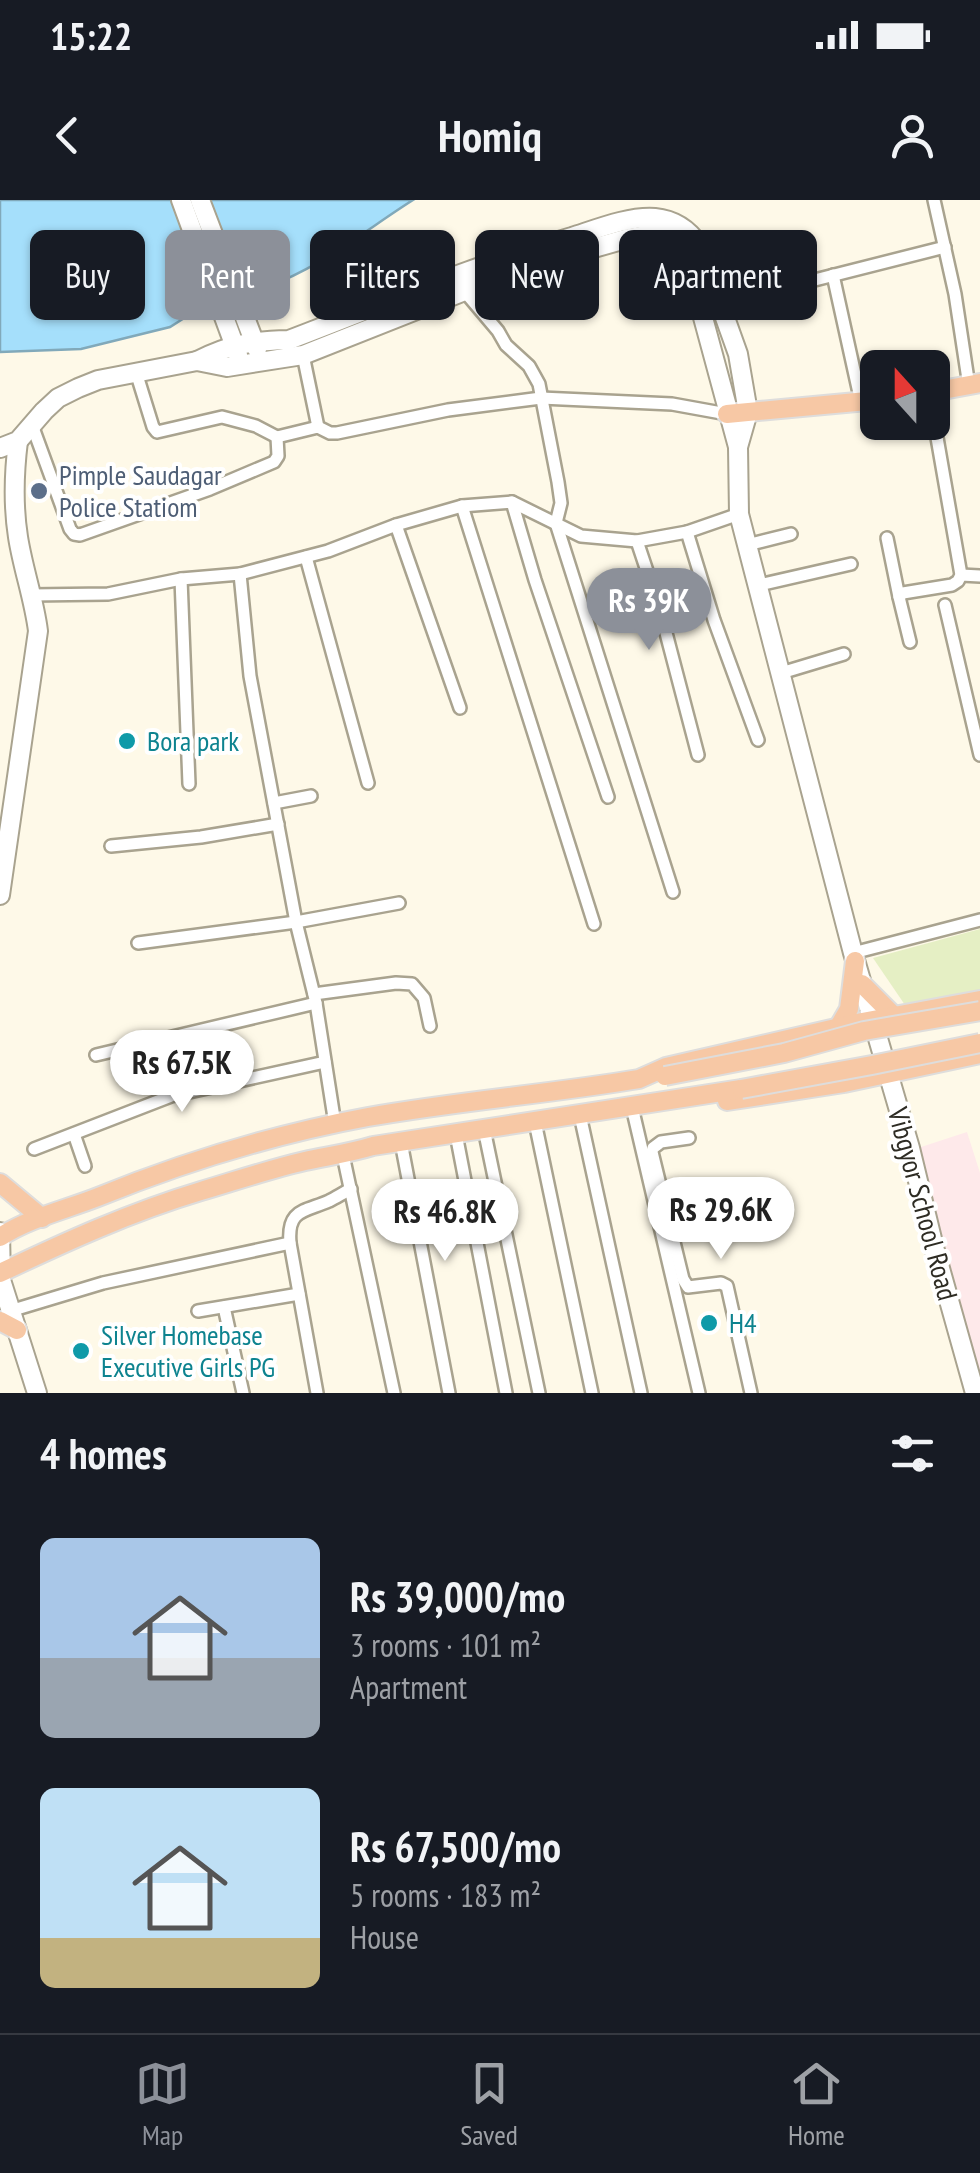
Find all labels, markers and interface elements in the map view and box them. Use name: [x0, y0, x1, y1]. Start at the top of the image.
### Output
text: 15:22: [50, 11, 132, 60]
text: Homiq: [438, 106, 542, 164]
icon: back: [40, 108, 95, 163]
icon: person: [885, 108, 940, 163]
chip: Buy: [30, 230, 145, 320]
chip: Rent: [165, 230, 290, 320]
chip: Filters: [310, 230, 455, 320]
chip: New: [475, 230, 599, 320]
chip: Apartment: [619, 230, 817, 320]
north arrow: [860, 350, 950, 440]
map controls: [860, 350, 950, 440]
place label: Pimple Saudagar Police Statiom: [59, 456, 222, 525]
marker: Pimple Saudagar Police Statiom: [28, 480, 50, 502]
pin: Rs 39K: [568, 568, 730, 653]
text: Rs 39K: [608, 579, 690, 621]
place label: Bora park: [147, 722, 239, 759]
marker: Bora park: [116, 730, 138, 752]
pin: Rs 67.5K: [79, 1030, 285, 1115]
text: Rs 67.5K: [132, 1041, 232, 1083]
street label: Vibgyor School Road: [880, 1102, 967, 1304]
pin: Rs 29.6K: [618, 1177, 824, 1262]
pin: Rs 46.8K: [342, 1179, 548, 1264]
text: Rs 29.6K: [669, 1188, 773, 1230]
text: Rs 46.8K: [393, 1190, 497, 1232]
place label: H4: [729, 1304, 757, 1341]
marker: H4: [698, 1312, 720, 1334]
place label: Silver Homebase Executive Girls PG: [101, 1316, 275, 1385]
marker: Silver Homebase Executive Girls PG: [70, 1340, 92, 1362]
text: 4 homes: [40, 1426, 167, 1481]
icon: filters: [885, 1426, 940, 1481]
text: Rs 39,000/mo: [350, 1569, 565, 1624]
icon: home: [120, 1578, 240, 1698]
text: 3 rooms · 101 m²: [350, 1624, 541, 1666]
text: Apartment: [350, 1666, 467, 1708]
text: Rs 67,500/mo: [350, 1819, 561, 1874]
icon: home: [120, 1828, 240, 1948]
text: 5 rooms · 183 m²: [350, 1874, 541, 1916]
text: House: [350, 1916, 419, 1958]
tab: Map: [135, 2056, 190, 2153]
tab: Saved: [460, 2056, 518, 2153]
tab: Home: [788, 2056, 845, 2153]

